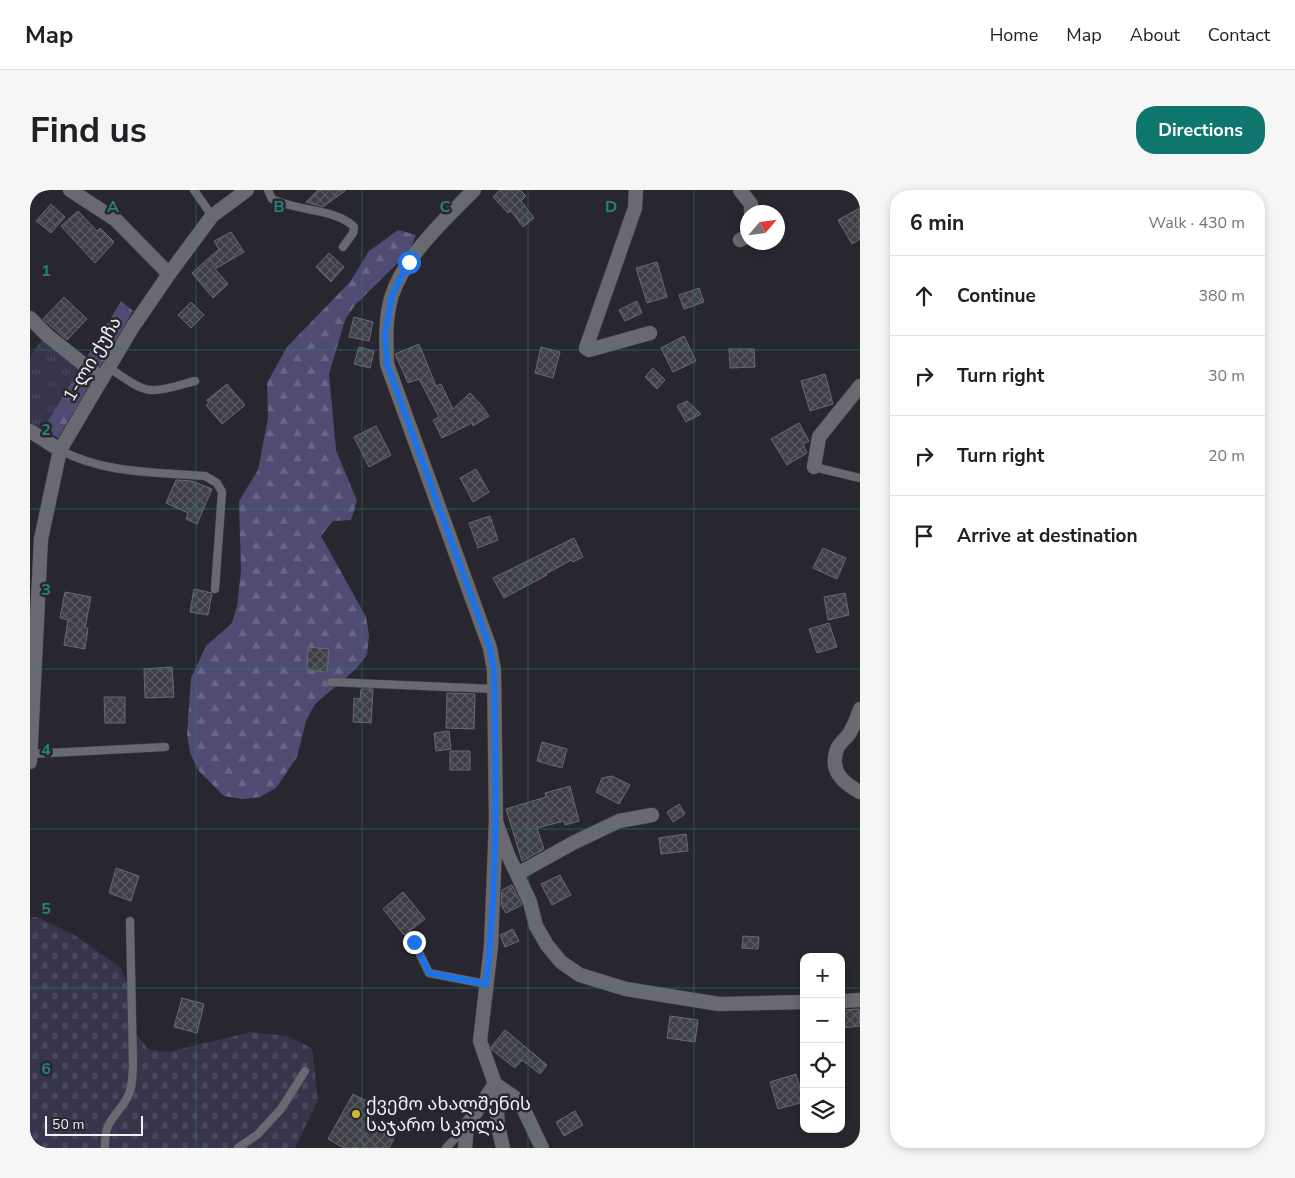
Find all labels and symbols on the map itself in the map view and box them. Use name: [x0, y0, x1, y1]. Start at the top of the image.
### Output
text: A: [107, 196, 119, 218]
text: B: [273, 196, 285, 218]
text: C: [440, 196, 451, 218]
text: D: [605, 196, 617, 218]
north arrow: [740, 205, 785, 250]
route start: [398, 251, 421, 274]
text: 1: [41, 260, 51, 282]
street label: 1-ლი ქუჩა: [57, 312, 127, 406]
text: 2: [41, 419, 51, 441]
text: 3: [41, 579, 51, 601]
text: 4: [41, 739, 51, 761]
text: 5: [41, 898, 51, 920]
route end: [403, 931, 426, 954]
text: 6: [41, 1058, 51, 1080]
place label: ქვემო ახალშენის საჯარო სკოლა: [366, 1092, 531, 1137]
marker: ქვემო ახალშენის საჯარო სკოლა: [350, 1108, 362, 1120]
scale bar: [45, 1113, 142, 1136]

